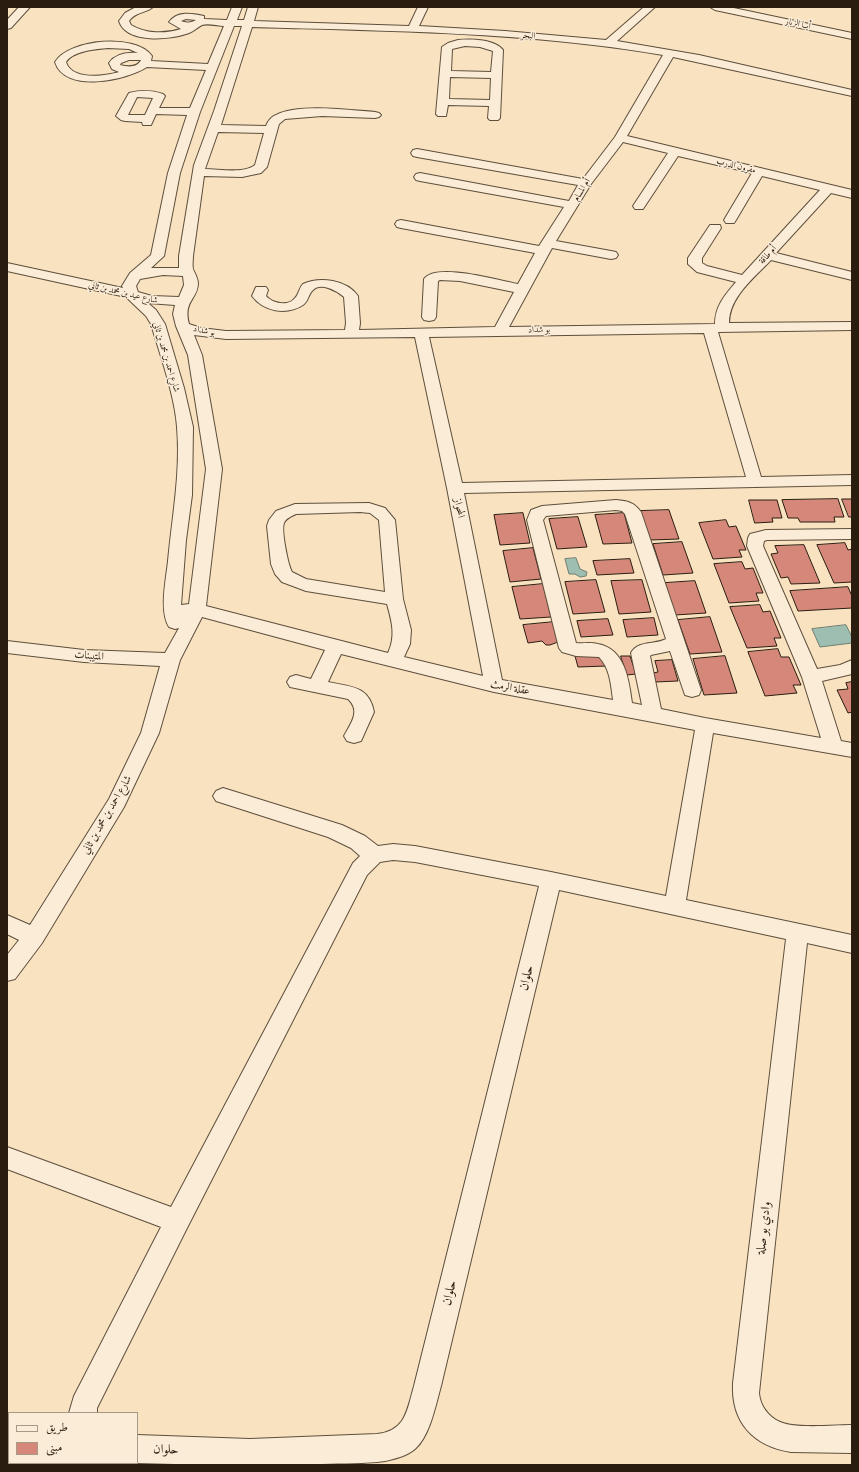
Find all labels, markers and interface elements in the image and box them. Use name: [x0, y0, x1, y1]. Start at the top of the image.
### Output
street label: أبــا الزبار: [784, 16, 812, 32]
street label: البحر: [520, 30, 536, 42]
street label: مقرون الدرب: [715, 156, 757, 176]
street label: أم المسام: [571, 177, 593, 203]
street label: أم طاقة: [757, 243, 779, 267]
street label: شارع عيد بن محمد بن ثاني: [87, 280, 159, 306]
street label: شارع احمد بن محمد بن ثاني: [150, 321, 182, 393]
street label: بو شداد: [192, 324, 216, 338]
street label: بو شداد: [528, 324, 550, 336]
street label: المحواز: [451, 497, 467, 519]
street label: المتيبنات: [74, 648, 104, 664]
street label: عقلة الرمث: [489, 678, 531, 698]
street label: شارع احمد بن محمد بن ثاني: [79, 773, 135, 857]
street label: حلوان: [516, 964, 538, 992]
street label: وادي بو صلة: [753, 1201, 775, 1255]
street label: حلوان: [439, 1279, 461, 1307]
legend: [8, 1412, 138, 1464]
text: طريق: [46, 1420, 68, 1434]
text: مبنى: [46, 1440, 62, 1454]
street label: حلوان: [153, 1442, 179, 1458]

